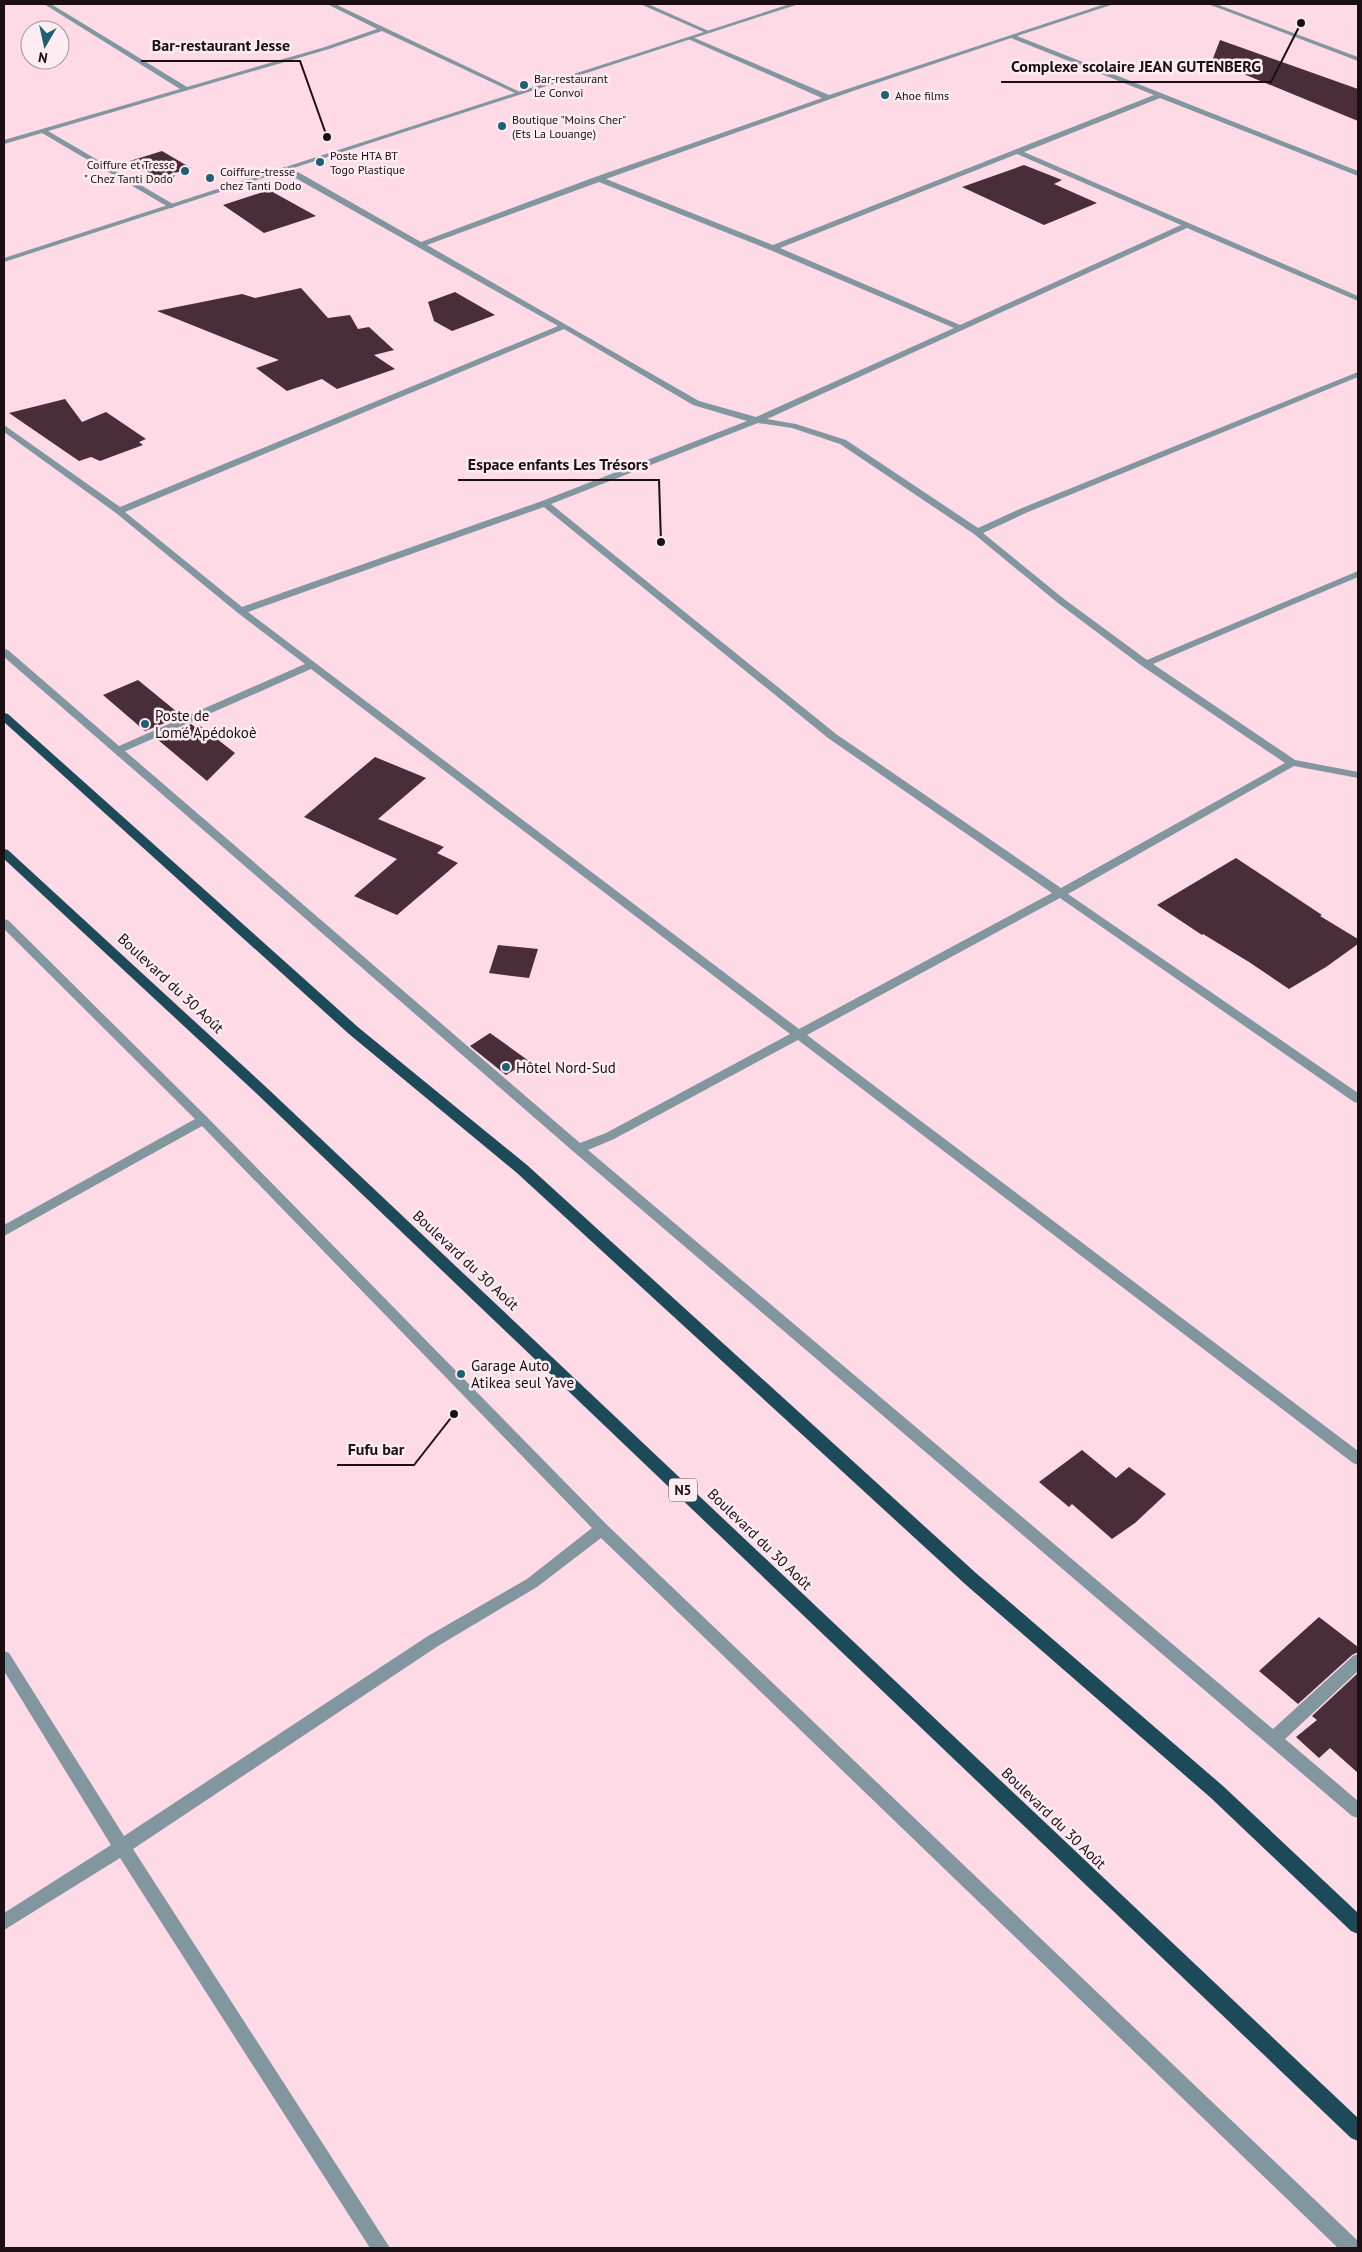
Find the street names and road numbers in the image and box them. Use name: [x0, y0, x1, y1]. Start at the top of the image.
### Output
street label: Boulevard du 30 Août: [114, 929, 228, 1037]
street label: Boulevard du 30 Août: [409, 1206, 523, 1314]
road number: N5: [669, 1478, 697, 1502]
street label: Boulevard du 30 Août: [704, 1484, 816, 1594]
street label: Boulevard du 30 Août: [998, 1763, 1110, 1873]

